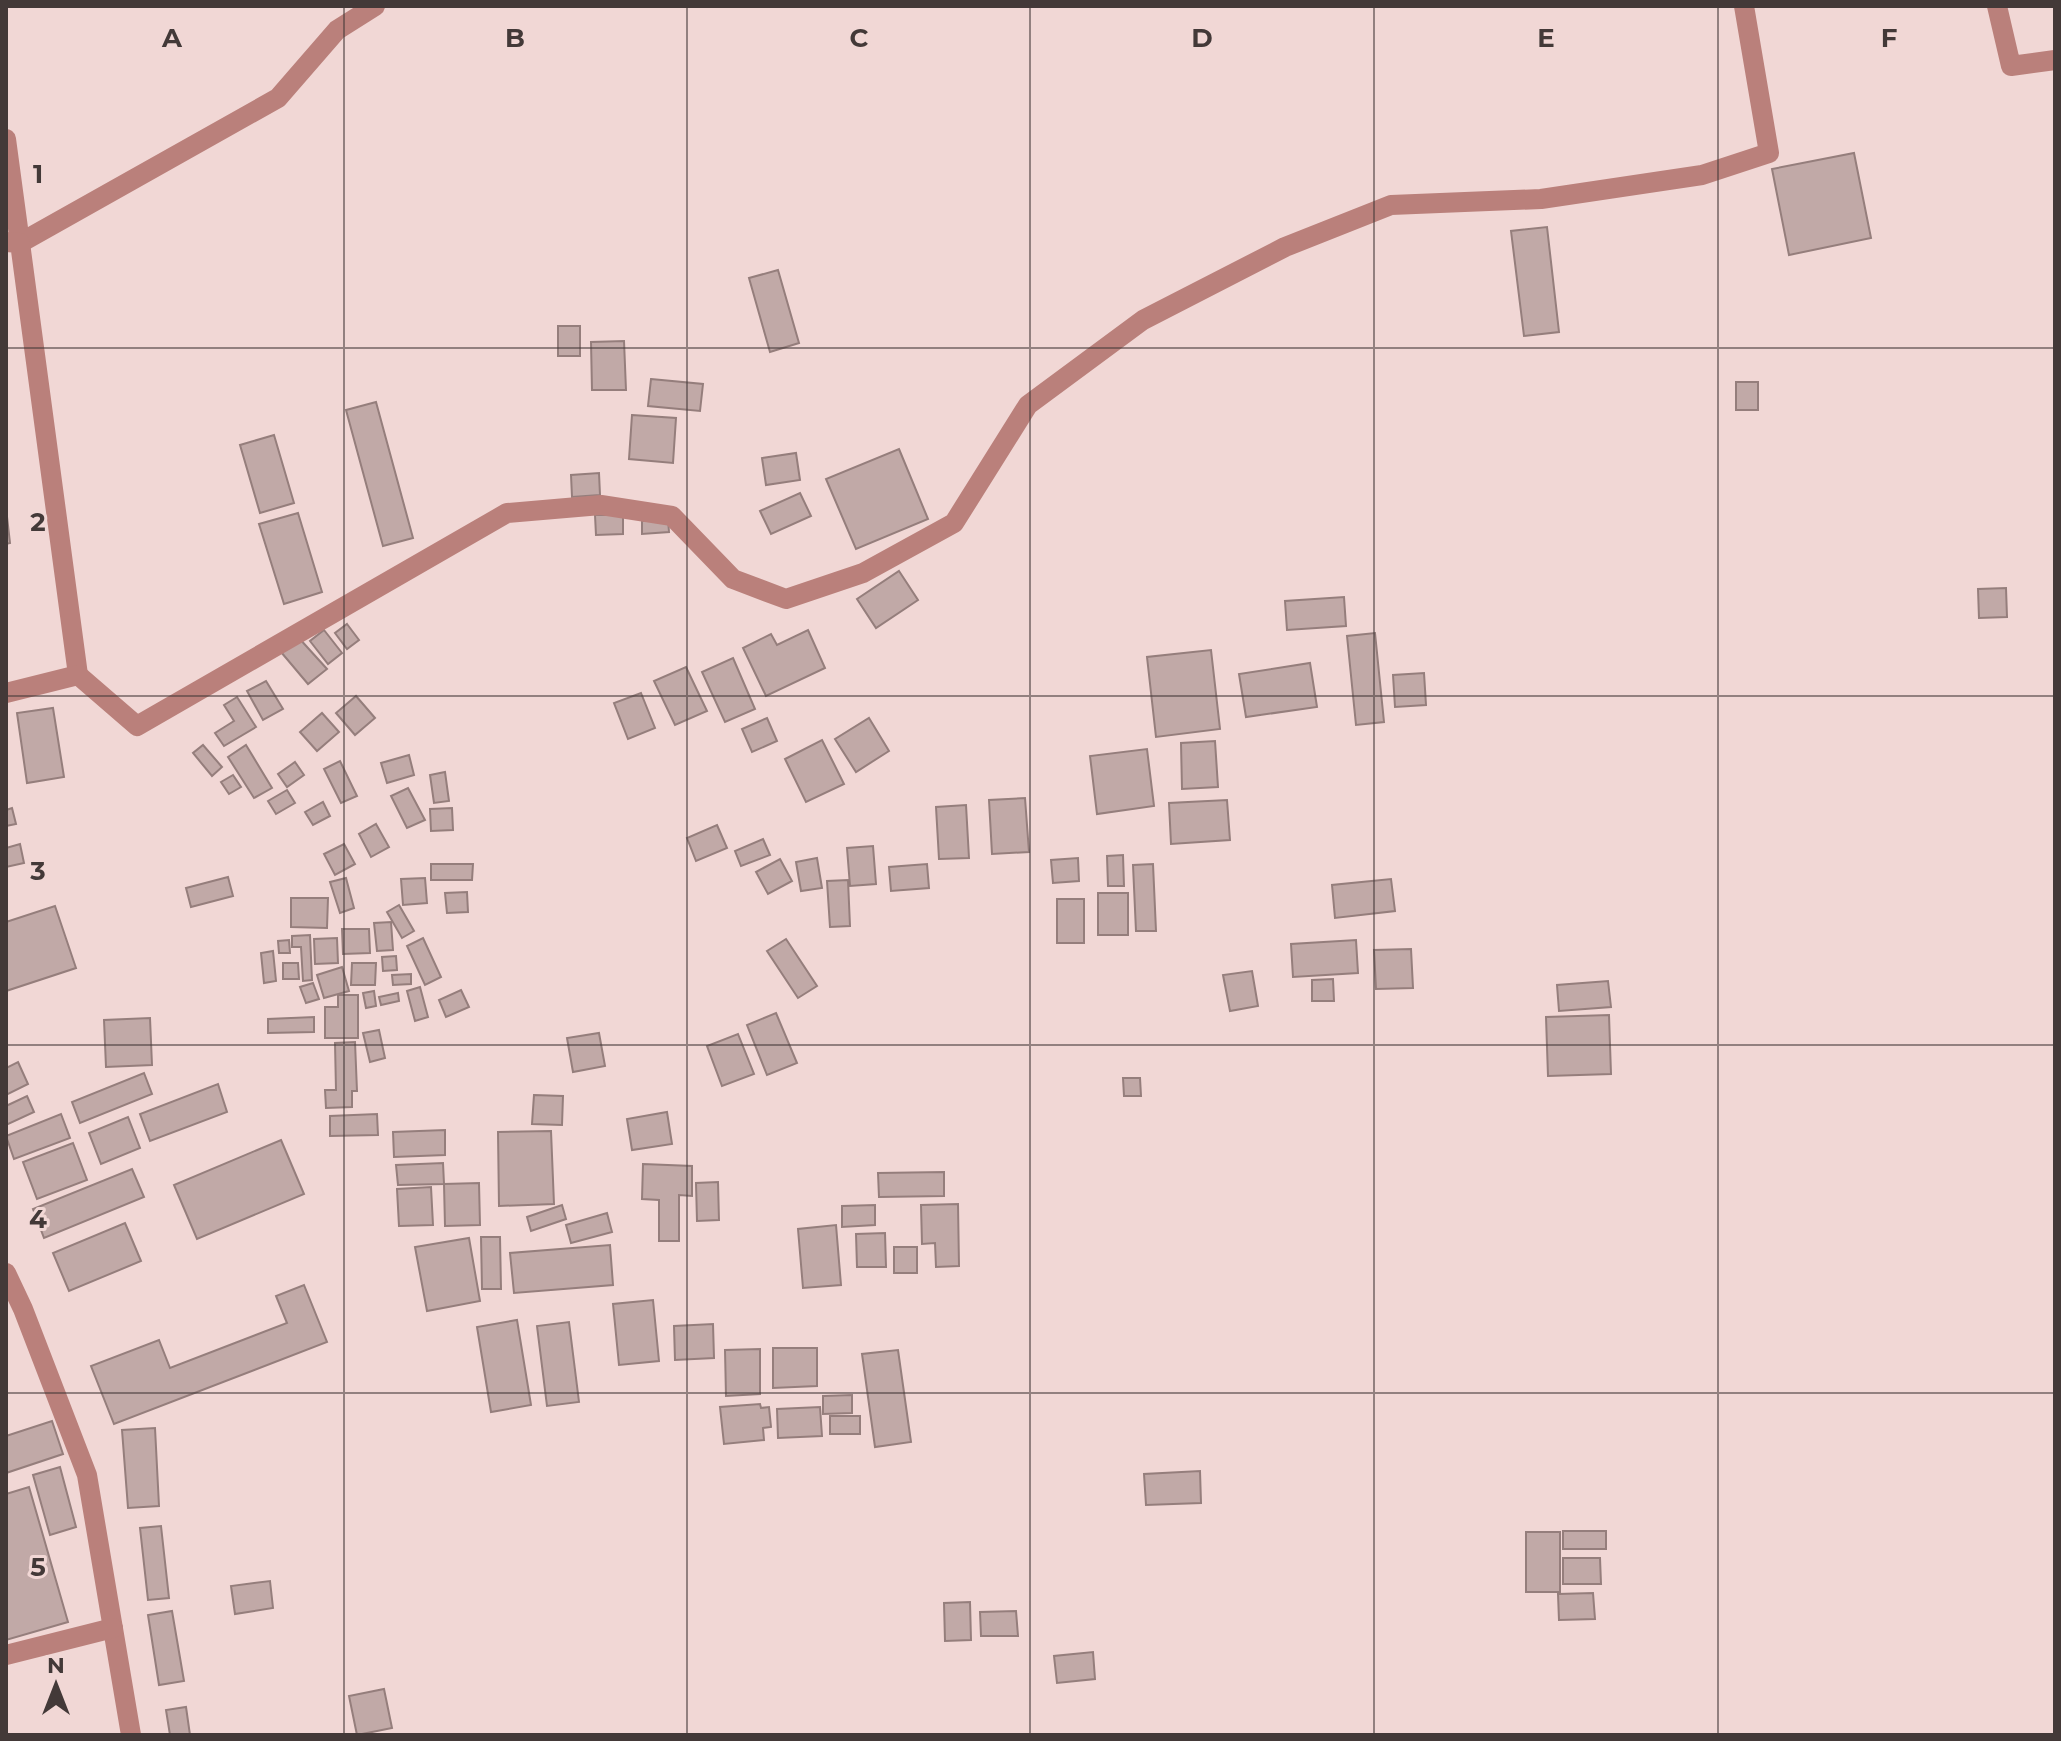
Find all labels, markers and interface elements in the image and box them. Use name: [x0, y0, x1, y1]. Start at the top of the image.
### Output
text: A: [161, 22, 183, 54]
text: B: [505, 22, 525, 54]
text: C: [850, 22, 869, 54]
text: D: [1191, 22, 1213, 54]
text: E: [1537, 22, 1555, 54]
text: F: [1881, 22, 1897, 54]
text: 1: [33, 158, 43, 190]
text: 2: [30, 506, 46, 538]
text: 3: [29, 855, 46, 887]
text: 4: [29, 1203, 47, 1235]
text: 5: [30, 1551, 46, 1583]
north arrow: [16, 1645, 96, 1725]
text: N: [47, 1652, 65, 1679]

